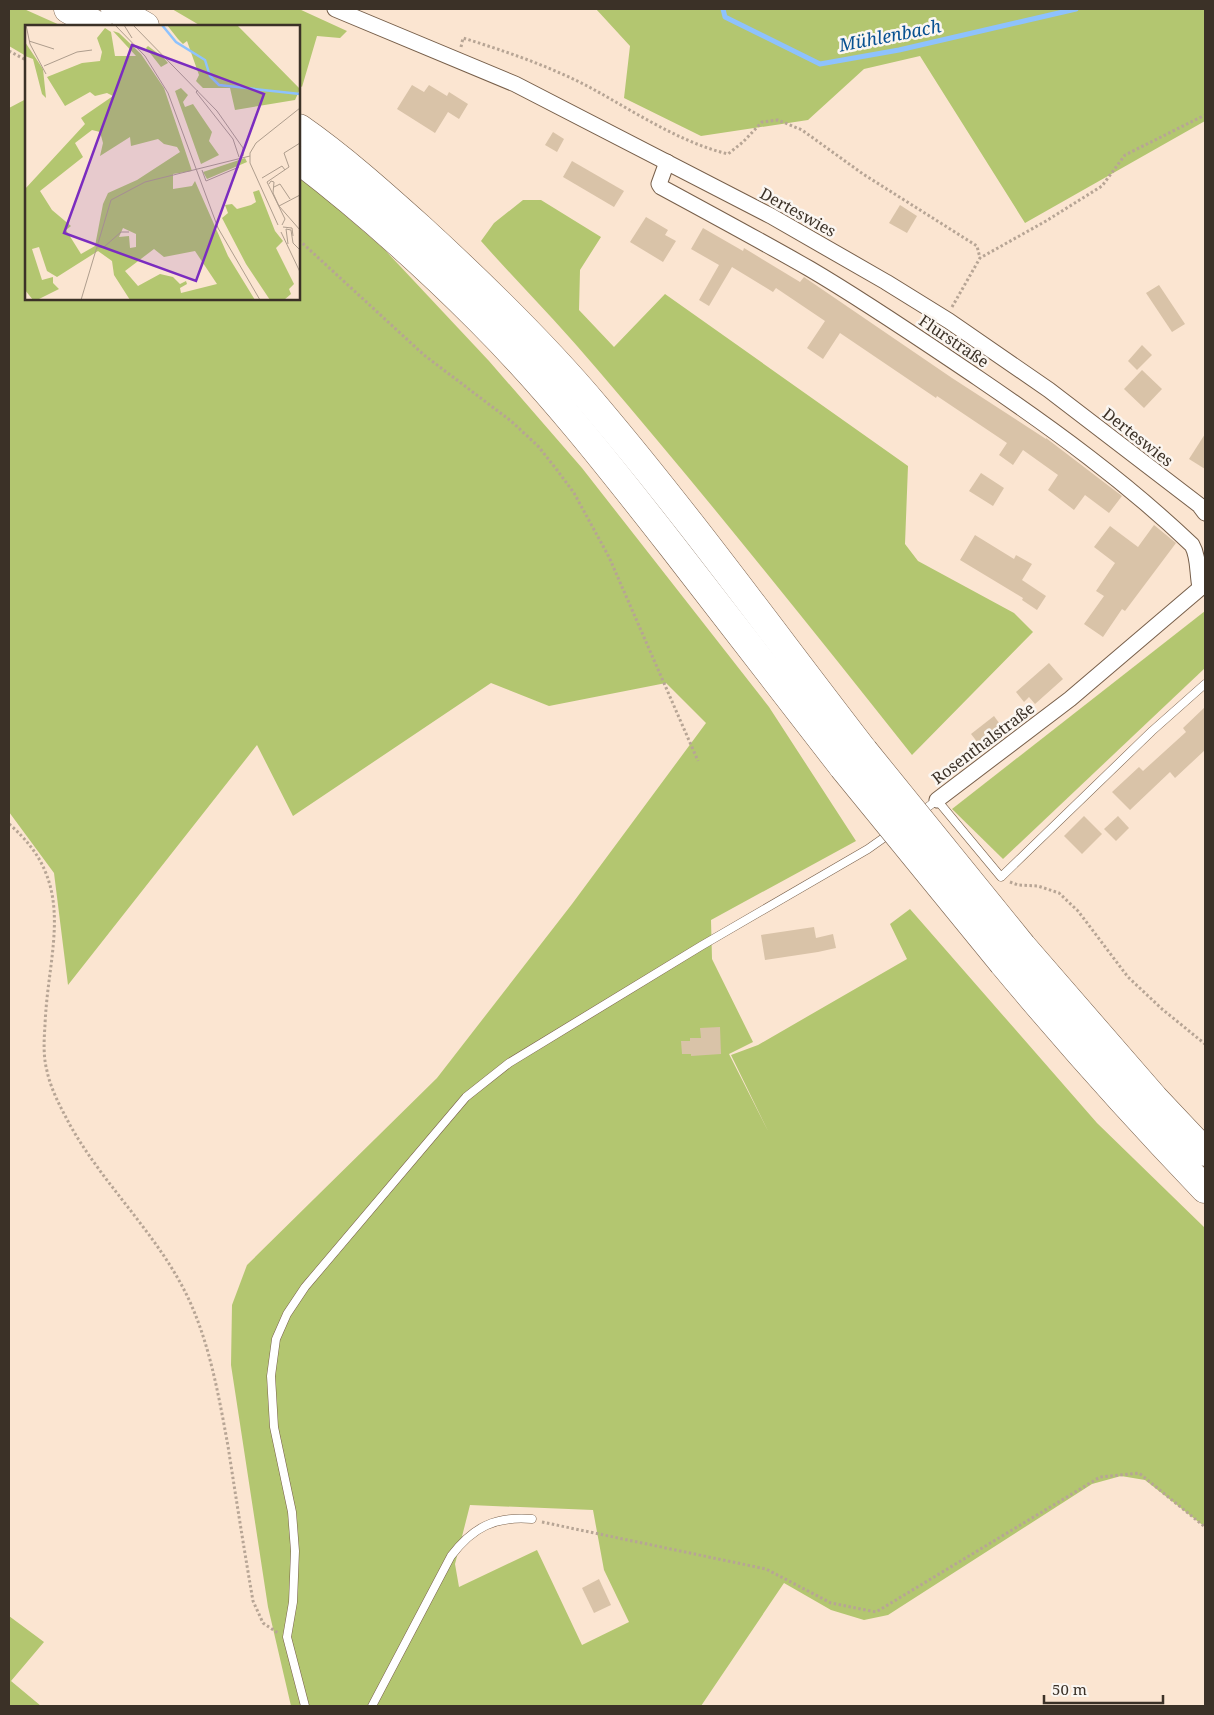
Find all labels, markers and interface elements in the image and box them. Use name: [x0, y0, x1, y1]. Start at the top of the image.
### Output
water label: Mühlenbach: [836, 13, 943, 57]
inset map: [25, 25, 300, 300]
street label: Derteswies: [756, 182, 840, 242]
street label: Flurstraße: [915, 309, 993, 373]
street label: Derteswies: [1098, 403, 1178, 471]
street label: Rosenthalstraße: [927, 697, 1039, 789]
scale bar: [1044, 1672, 1163, 1704]
text: 50 m: [1052, 1679, 1087, 1699]

